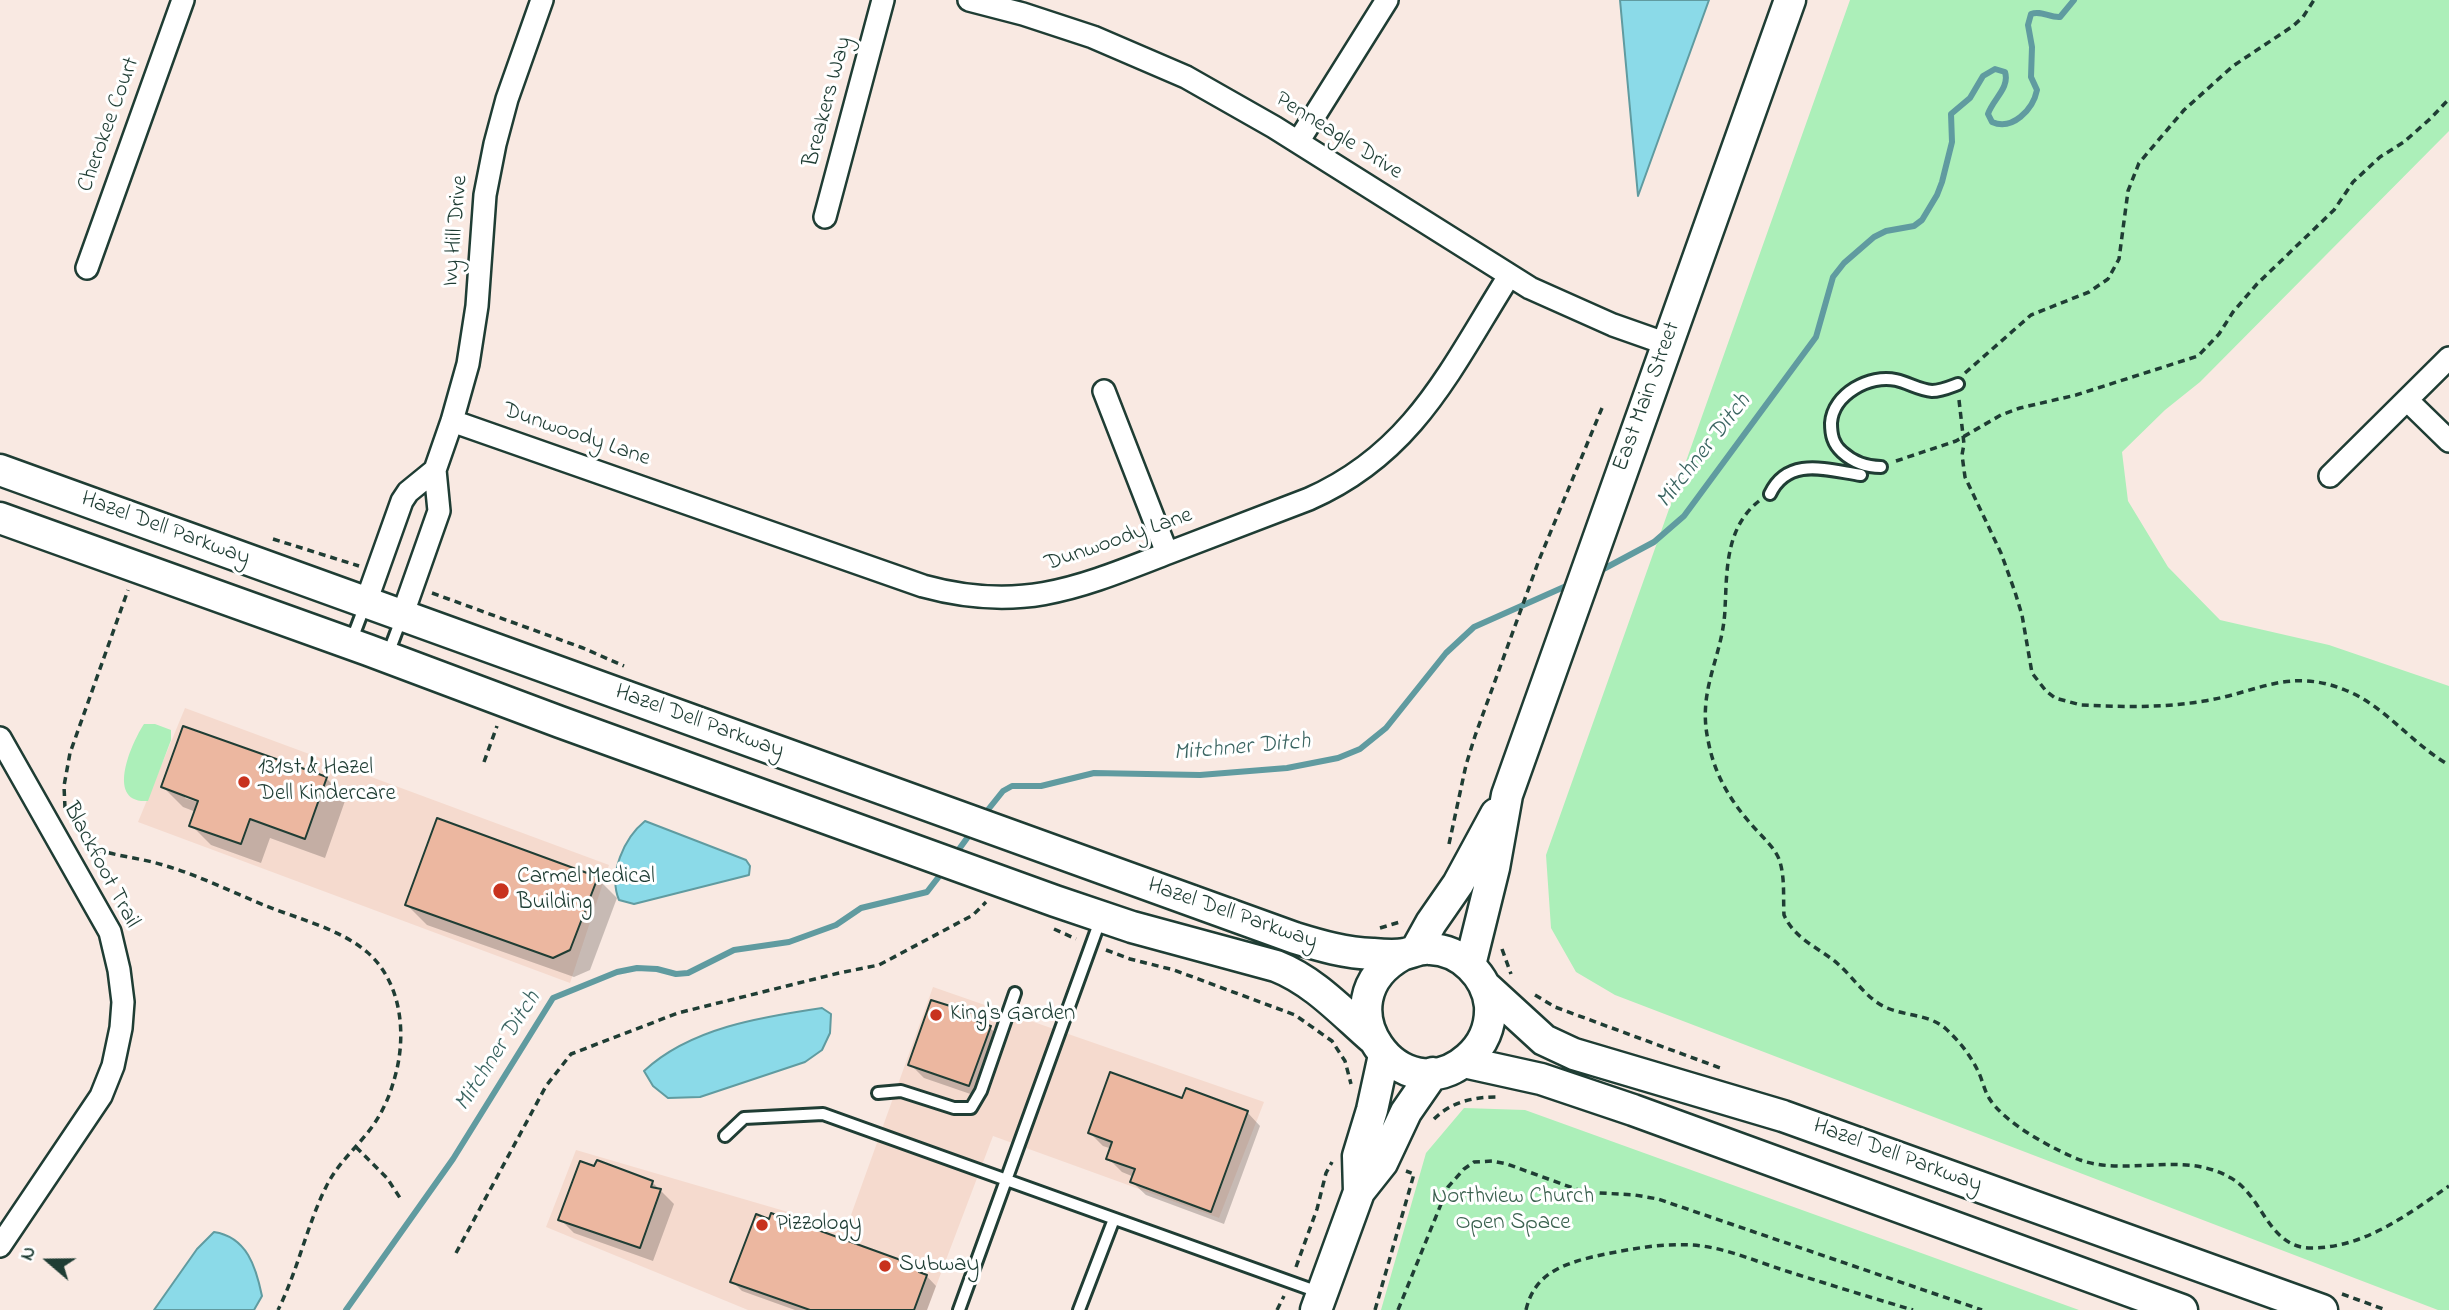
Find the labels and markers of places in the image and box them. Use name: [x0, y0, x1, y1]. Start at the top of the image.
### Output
place label: 131st & Hazel Dell Kindercare: [258, 755, 396, 809]
marker: 131st & Hazel Dell Kindercare: [236, 774, 252, 790]
place label: Carmel Medical Building: [517, 864, 655, 918]
marker: Carmel Medical Building: [491, 881, 511, 901]
place label: King's Garden: [950, 1001, 1075, 1029]
marker: King's Garden: [928, 1007, 944, 1023]
place label: Pizzology: [776, 1211, 862, 1239]
marker: Pizzology: [754, 1217, 770, 1233]
place label: Subway: [899, 1252, 979, 1280]
marker: Subway: [877, 1258, 893, 1274]

